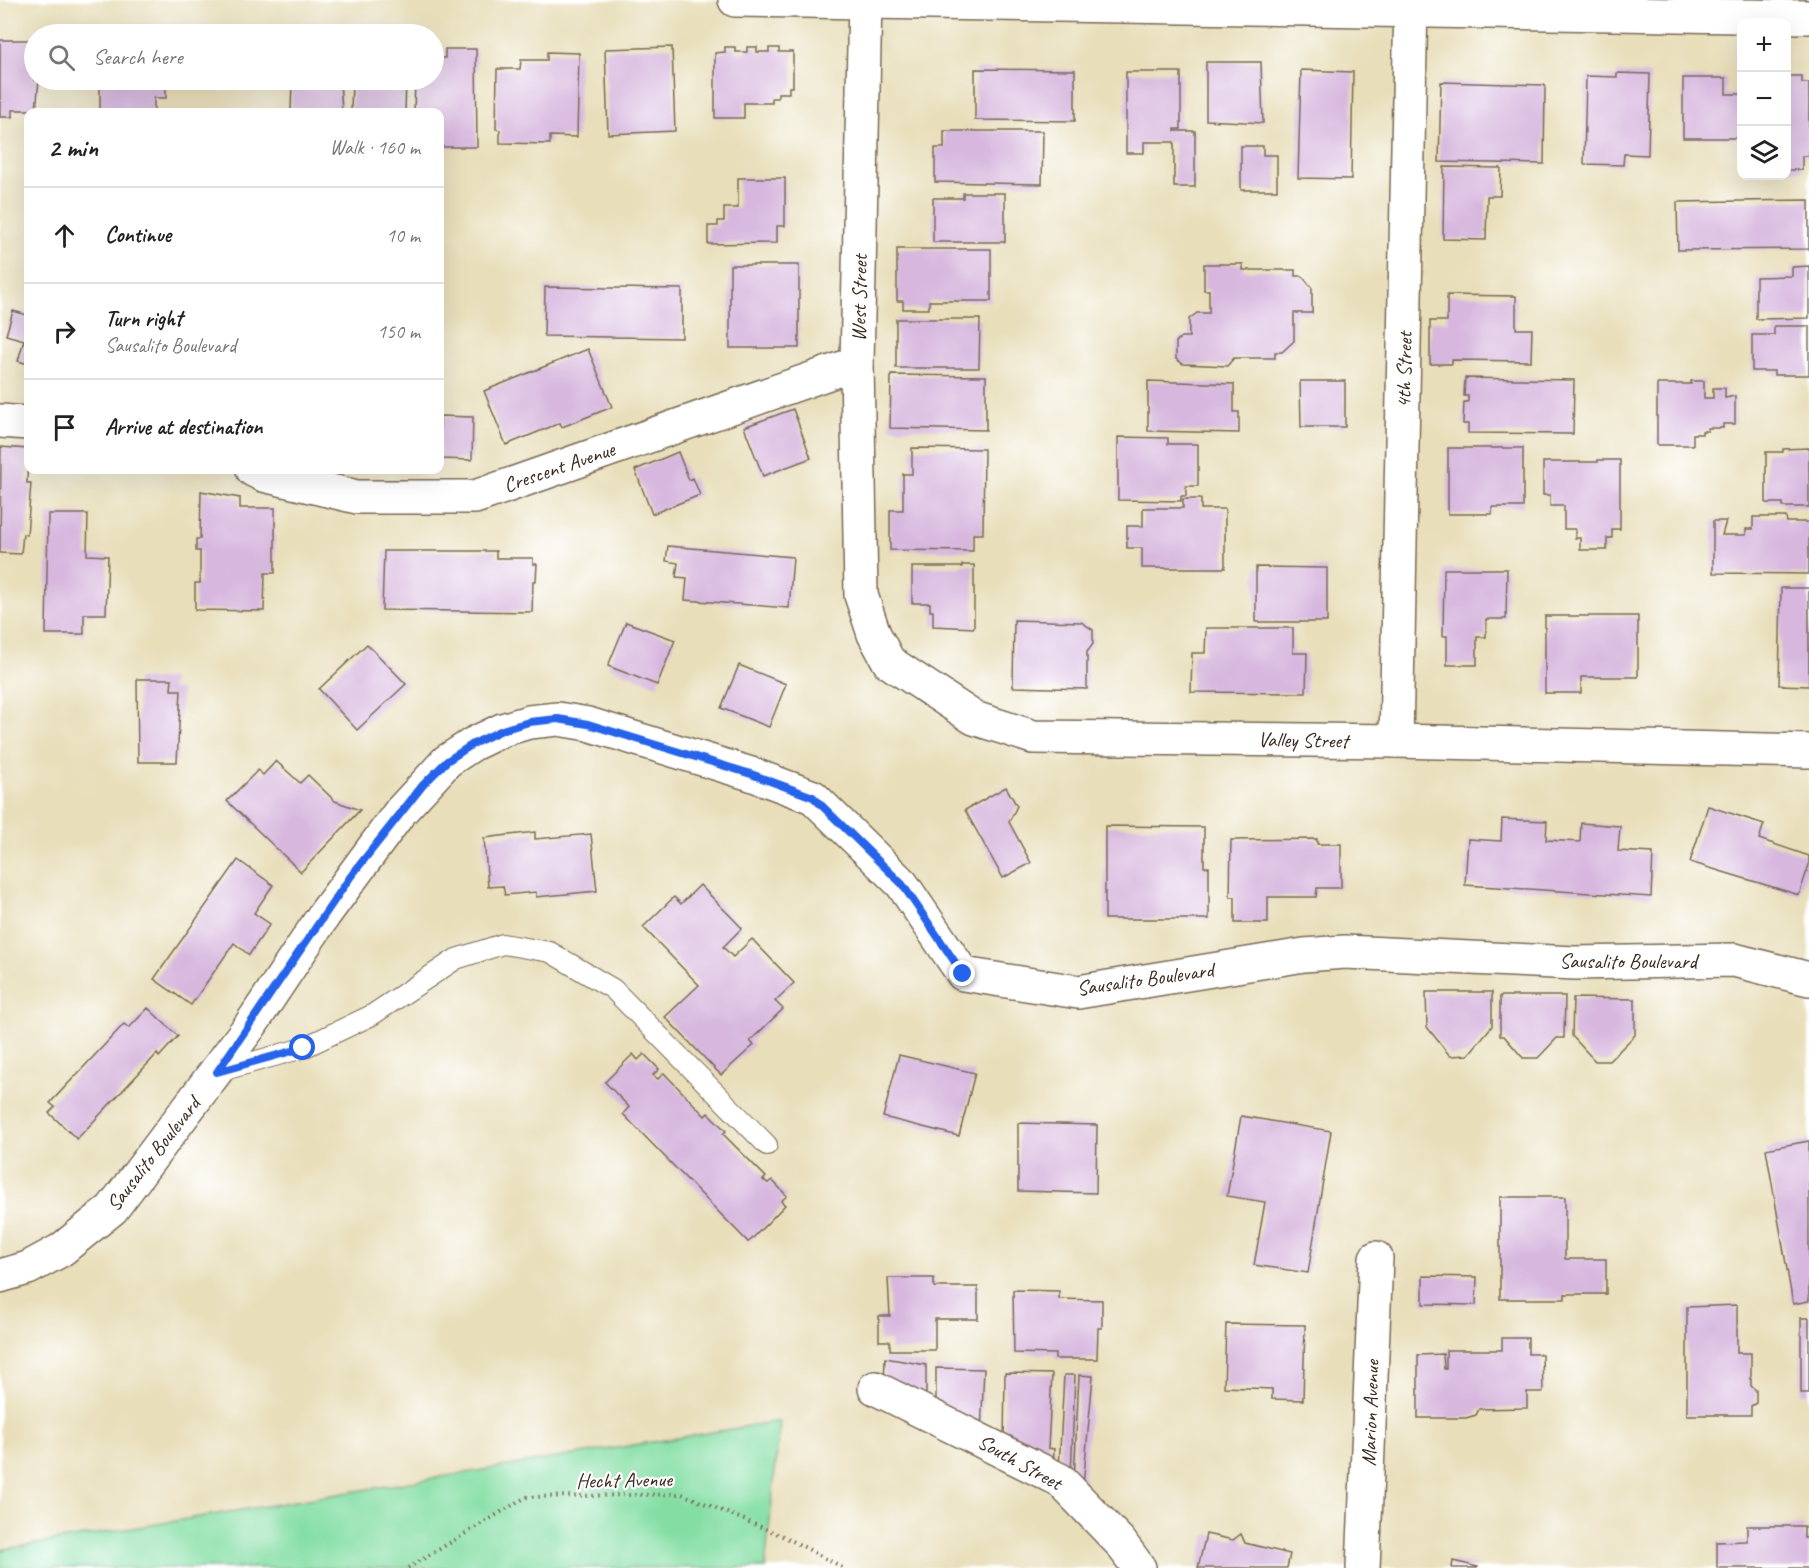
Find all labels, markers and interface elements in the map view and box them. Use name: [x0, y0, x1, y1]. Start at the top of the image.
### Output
map controls: [1737, 18, 1791, 180]
button: +: [1737, 18, 1791, 72]
search box: [24, 24, 444, 90]
icon: search: [45, 41, 78, 74]
text: Search here: [93, 43, 183, 71]
button: −: [1737, 72, 1791, 126]
button: layers: [1737, 126, 1791, 180]
text: 2 min: [48, 131, 98, 164]
text: Walk · 160 m: [330, 135, 420, 160]
icon: ahead: [48, 219, 81, 252]
text: Continue: [105, 221, 171, 249]
text: 10 m: [386, 223, 420, 248]
street label: West Street: [845, 252, 873, 342]
text: Turn right: [105, 305, 182, 333]
icon: right: [48, 315, 81, 348]
text: 150 m: [377, 319, 420, 344]
street label: 4th Street: [1390, 330, 1418, 408]
text: Sausalito Boulevard: [105, 333, 236, 358]
icon: arrive: [48, 411, 81, 444]
text: Arrive at destination: [105, 413, 262, 441]
street label: Crescent Avenue: [500, 435, 619, 498]
street label: Valley Street: [1258, 726, 1351, 754]
street label: Sausalito Boulevard: [1559, 948, 1701, 974]
street label: Sausalito Boulevard: [1075, 956, 1219, 1001]
route end: [949, 960, 975, 986]
route start: [289, 1034, 315, 1060]
street label: Sausalito Boulevard: [100, 1089, 208, 1216]
street label: Marion Avenue: [1355, 1358, 1385, 1466]
street label: South Street: [973, 1428, 1068, 1497]
street label: Hecht Avenue: [576, 1466, 673, 1494]

